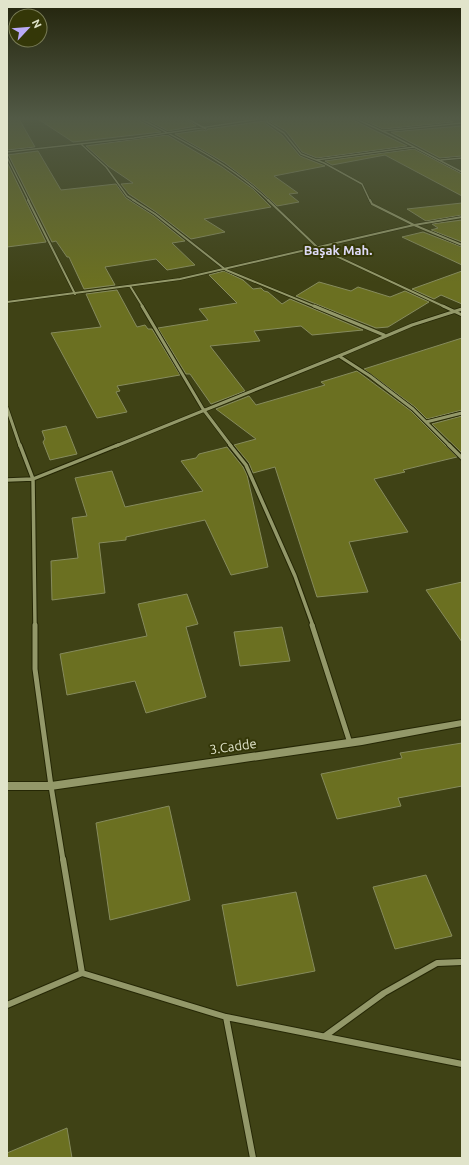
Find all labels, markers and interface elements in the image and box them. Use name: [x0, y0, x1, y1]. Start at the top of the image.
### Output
north arrow: [8, 8, 48, 48]
text: N: [30, 17, 44, 30]
district label: Başak Mah.: [304, 243, 372, 259]
street label: 3.Cadde: [209, 736, 257, 756]

